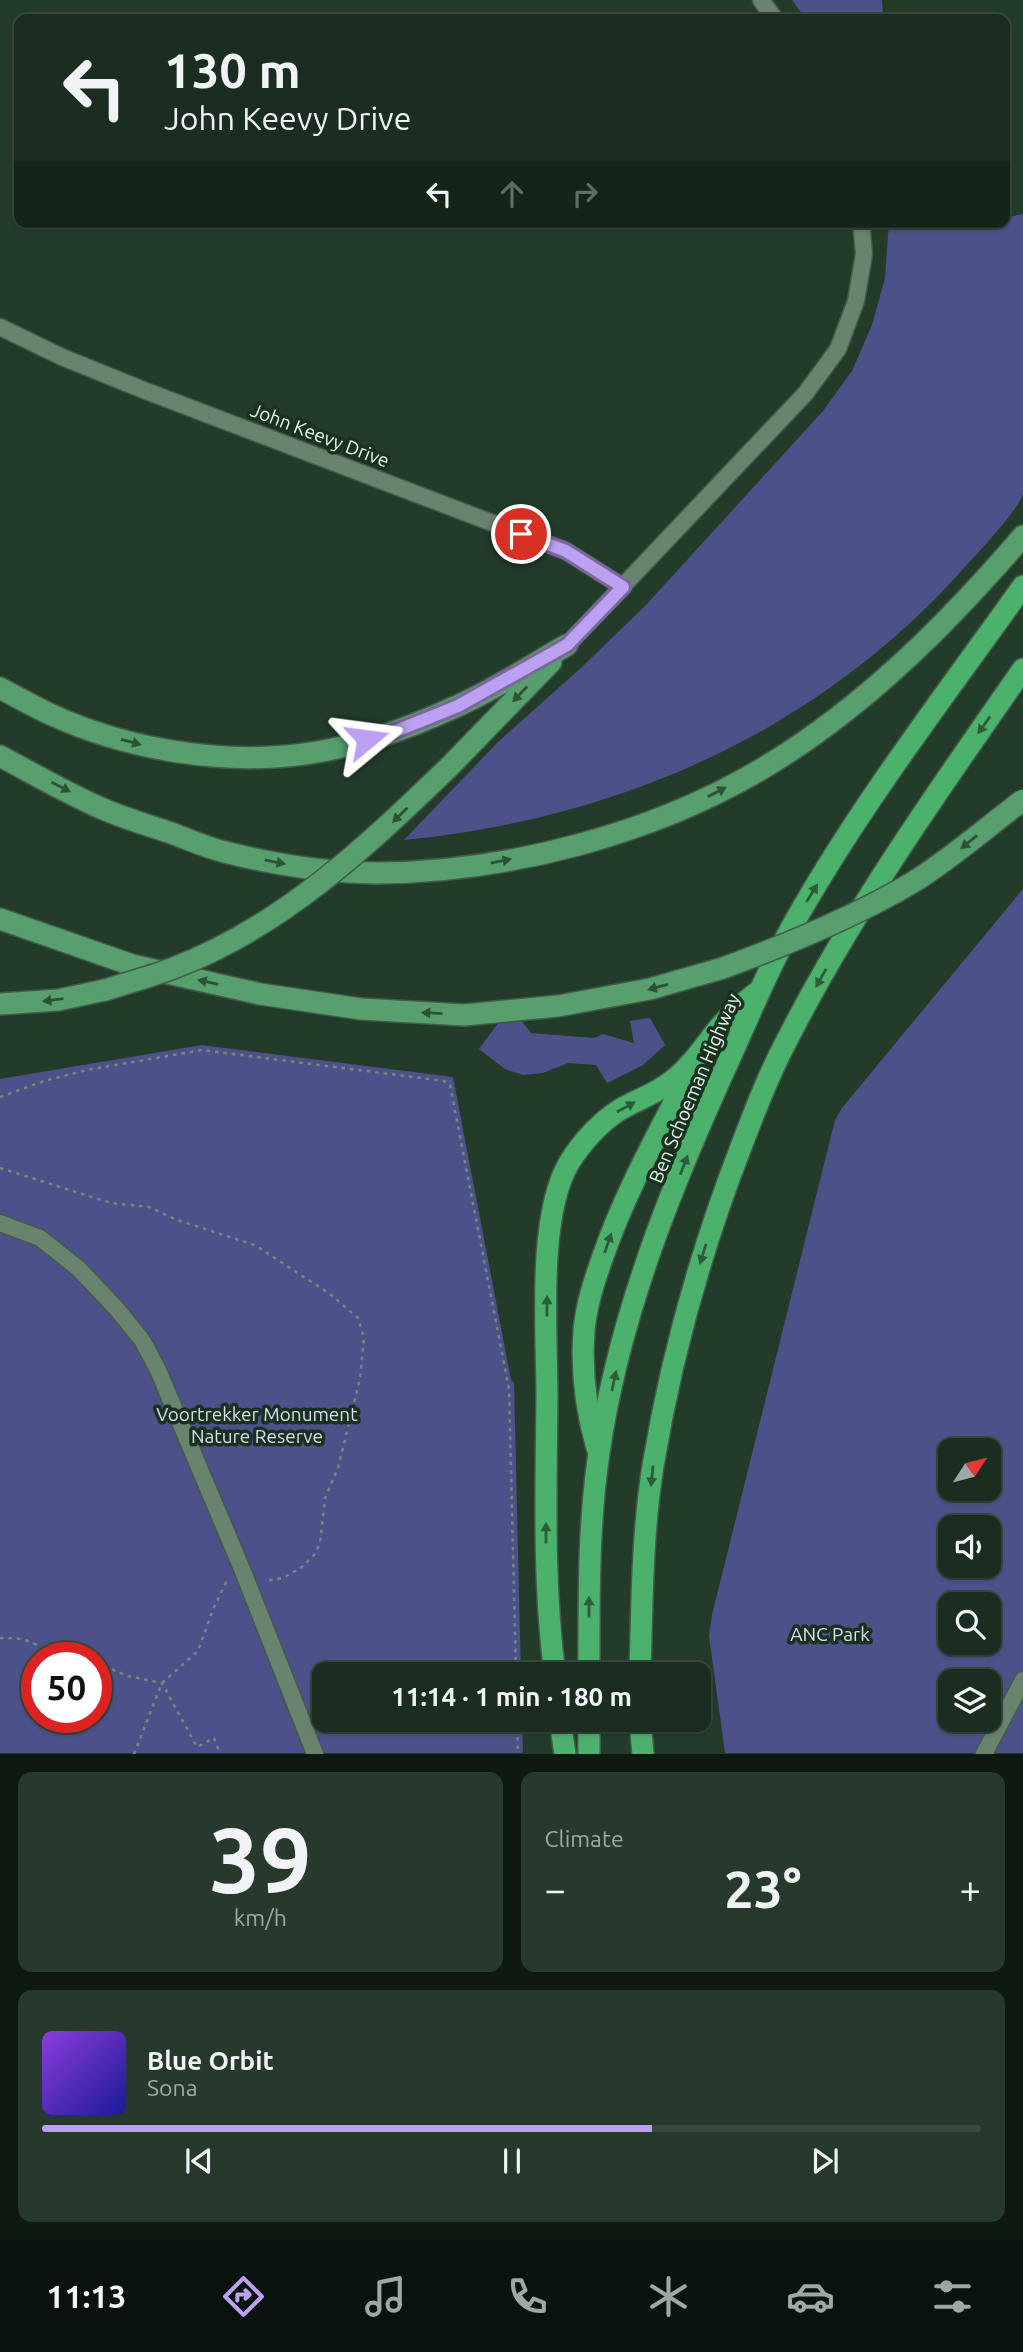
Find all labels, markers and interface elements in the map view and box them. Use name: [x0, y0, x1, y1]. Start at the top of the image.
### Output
icon: left: [49, 42, 140, 133]
text: 130 m: [164, 42, 301, 97]
text: John Keevy Drive: [164, 100, 411, 136]
icon: left: [420, 175, 458, 213]
icon: ahead: [493, 175, 531, 213]
icon: right: [566, 175, 604, 213]
street label: John Keevy Drive: [248, 398, 392, 472]
pin: [491, 504, 551, 564]
icon: arrive: [502, 515, 540, 553]
one-way arrow: [512, 685, 528, 702]
position arrow: [330, 702, 404, 776]
one-way arrow: [977, 716, 991, 734]
one-way arrow: [120, 737, 142, 748]
one-way arrow: [51, 782, 71, 793]
one-way arrow: [707, 786, 726, 798]
one-way arrow: [392, 806, 409, 822]
one-way arrow: [961, 835, 979, 850]
one-way arrow: [490, 855, 512, 866]
one-way arrow: [264, 857, 286, 868]
one-way arrow: [805, 883, 818, 903]
one-way arrow: [815, 968, 827, 988]
one-way arrow: [196, 976, 218, 987]
one-way arrow: [646, 982, 668, 993]
street label: Ben Schoeman Highway: [644, 990, 744, 1186]
one-way arrow: [42, 994, 64, 1005]
one-way arrow: [421, 1007, 443, 1018]
one-way arrow: [617, 1101, 636, 1113]
one-way arrow: [679, 1154, 690, 1175]
one-way arrow: [603, 1232, 614, 1253]
one-way arrow: [697, 1244, 707, 1265]
one-way arrow: [541, 1295, 553, 1317]
one-way arrow: [608, 1370, 619, 1392]
park label: Voortrekker Monument Nature Reserve: [156, 1403, 358, 1447]
north arrow: [938, 1438, 1001, 1502]
map controls: [938, 1438, 1001, 1732]
one-way arrow: [647, 1465, 658, 1487]
button: sound: [938, 1515, 1001, 1578]
one-way arrow: [540, 1522, 552, 1544]
button: search: [938, 1592, 1001, 1655]
one-way arrow: [583, 1595, 595, 1617]
park label: ANC Park: [790, 1623, 870, 1645]
speed limit sign: 50: [21, 1642, 112, 1733]
button: layers: [938, 1669, 1001, 1732]
text: 11:14 · 1 min · 180 m: [391, 1682, 632, 1711]
text: 39: [209, 1808, 312, 1910]
text: Climate: [545, 1826, 624, 1851]
text: 23°: [724, 1860, 801, 1918]
text: −: [545, 1868, 566, 1910]
text: +: [960, 1868, 981, 1910]
text: km/h: [234, 1905, 287, 1930]
text: Blue Orbit: [147, 2046, 274, 2075]
text: Sona: [147, 2075, 197, 2100]
icon: previous: [180, 2142, 218, 2180]
icon: pause: [493, 2142, 531, 2180]
icon: next: [806, 2142, 844, 2180]
icon: directions: [219, 2272, 268, 2321]
icon: music: [361, 2272, 410, 2321]
icon: phone: [503, 2272, 552, 2321]
icon: climate: [644, 2272, 693, 2321]
icon: car: [786, 2272, 835, 2321]
icon: filters: [928, 2272, 977, 2321]
text: 11:13: [46, 2278, 126, 2314]

